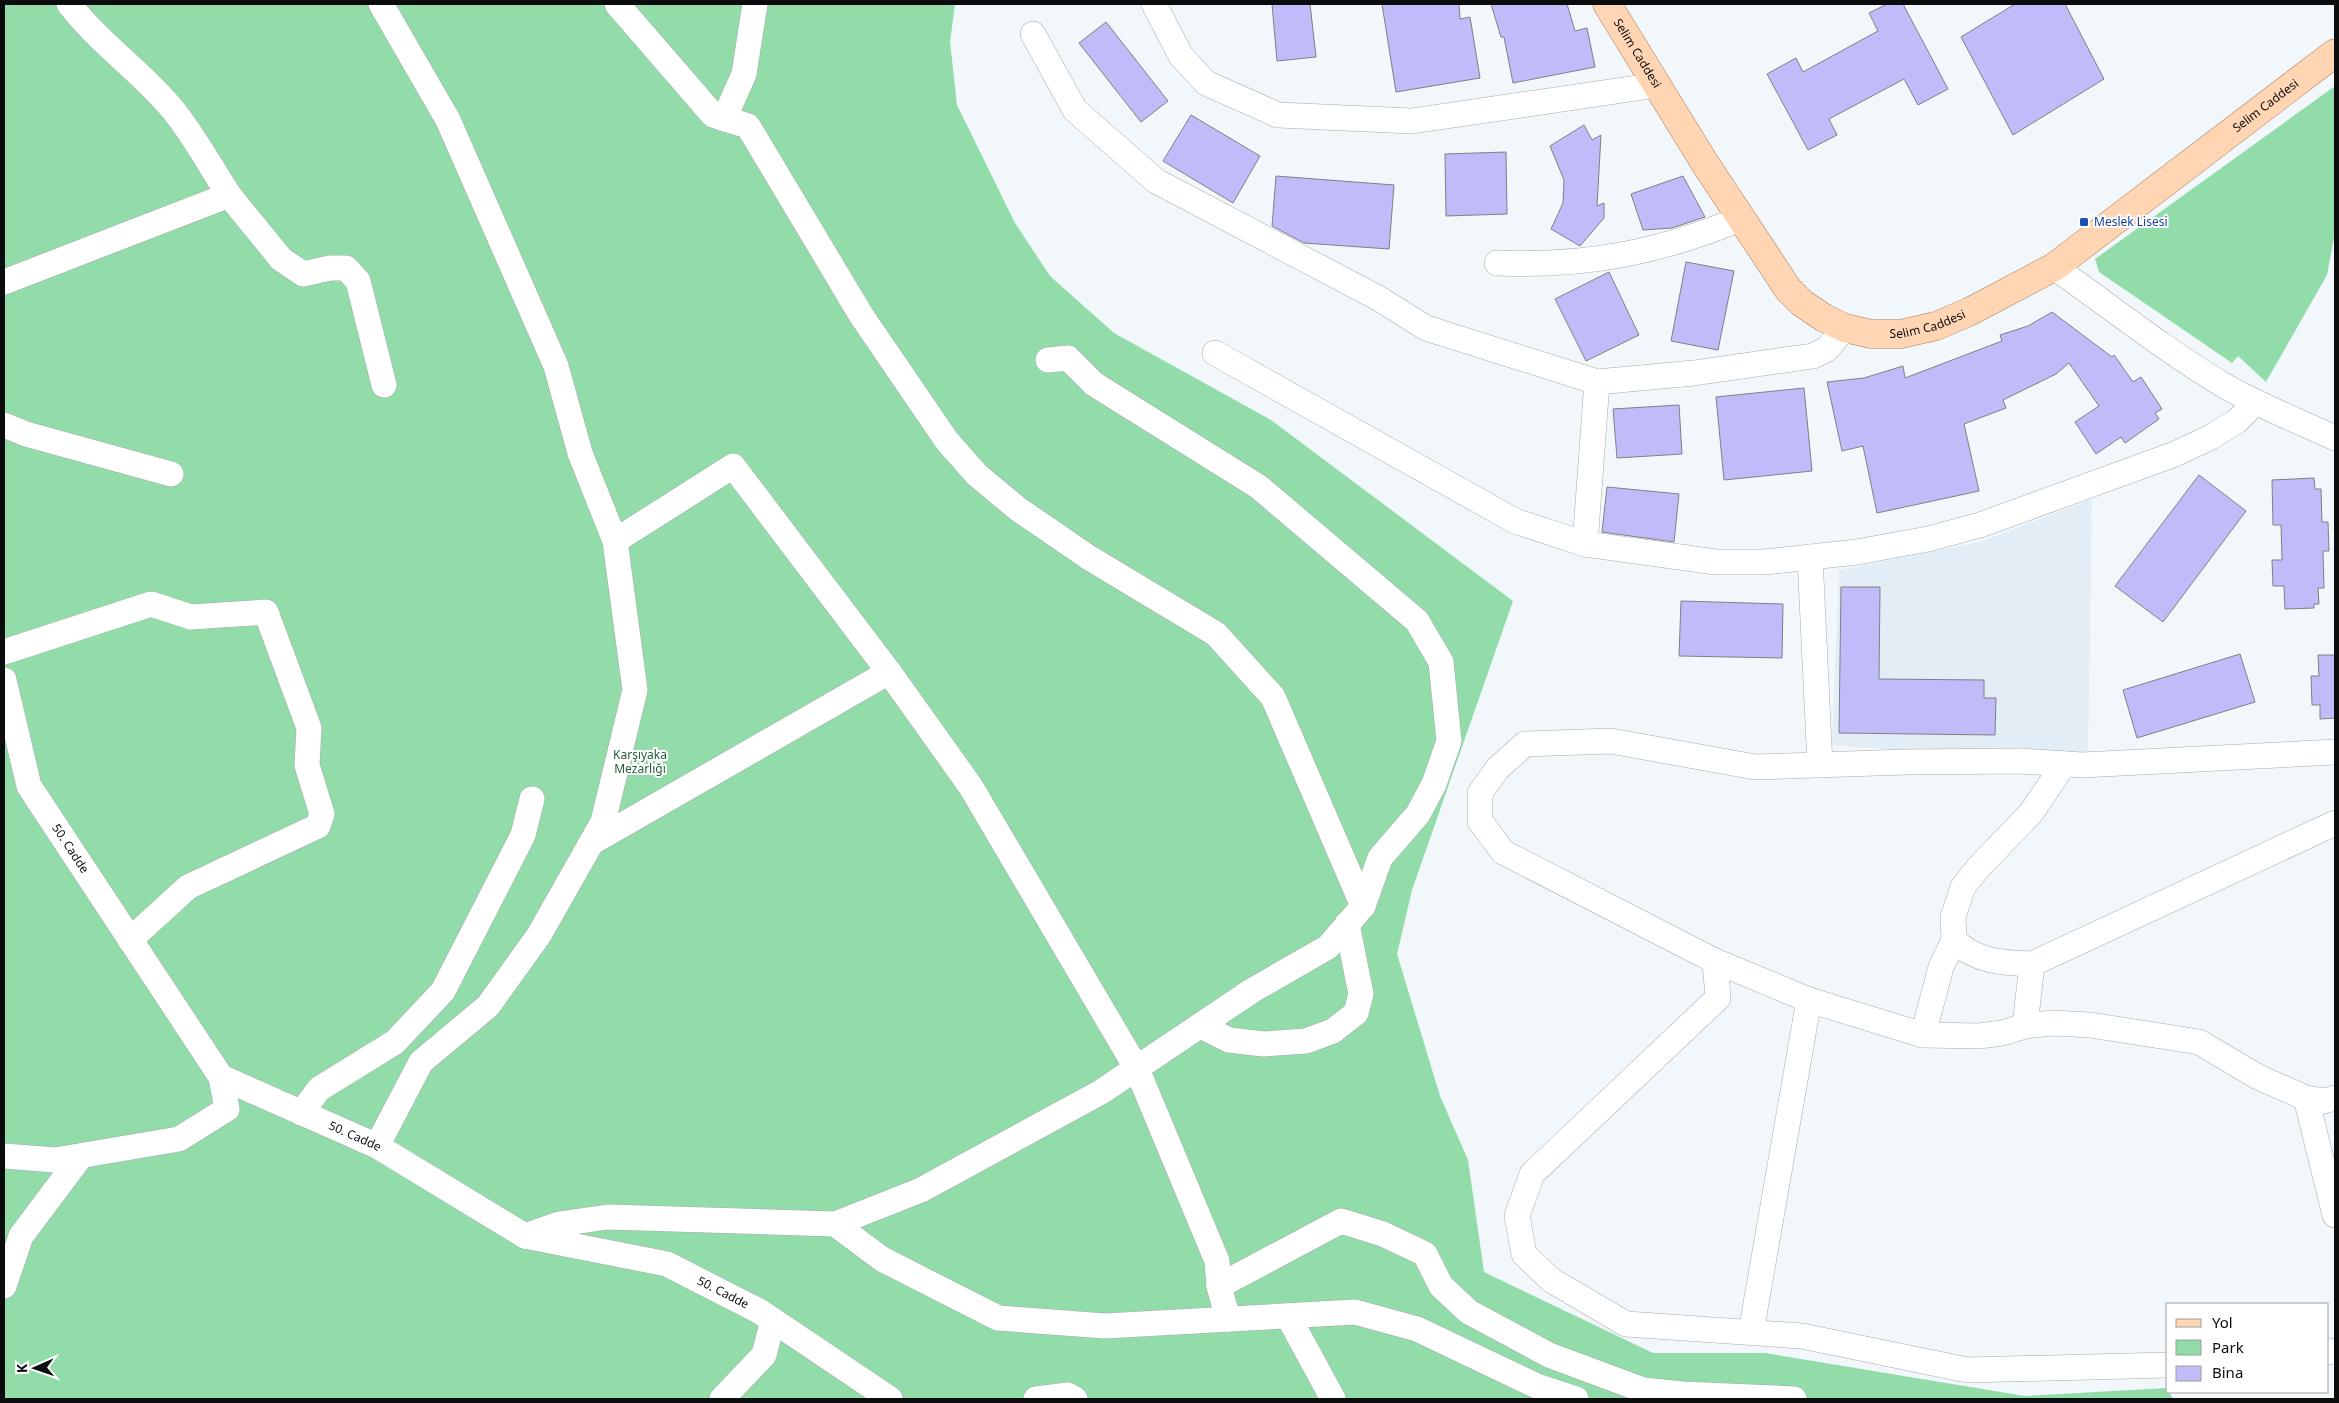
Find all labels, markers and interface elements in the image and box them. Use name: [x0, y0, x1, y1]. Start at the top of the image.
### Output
street label: Selim Caddesi: [1610, 15, 1666, 91]
street label: Selim Caddesi: [2229, 75, 2302, 136]
place label: Meslek Lisesi: [2094, 213, 2168, 230]
marker: Meslek Lisesi: [2078, 216, 2090, 228]
street label: Selim Caddesi: [1890, 305, 1968, 342]
park label: Karşıyaka Mezarlığı: [613, 746, 667, 777]
street label: 50. Cadde: [48, 820, 93, 877]
street label: 50. Cadde: [326, 1117, 385, 1155]
street label: 50. Cadde: [694, 1272, 752, 1313]
legend: [2166, 1303, 2329, 1393]
text: Yol: [2212, 1312, 2233, 1332]
text: Park: [2212, 1337, 2244, 1357]
north arrow: [10, 1343, 60, 1393]
text: Bina: [2212, 1362, 2243, 1382]
text: K: [12, 1363, 31, 1373]

